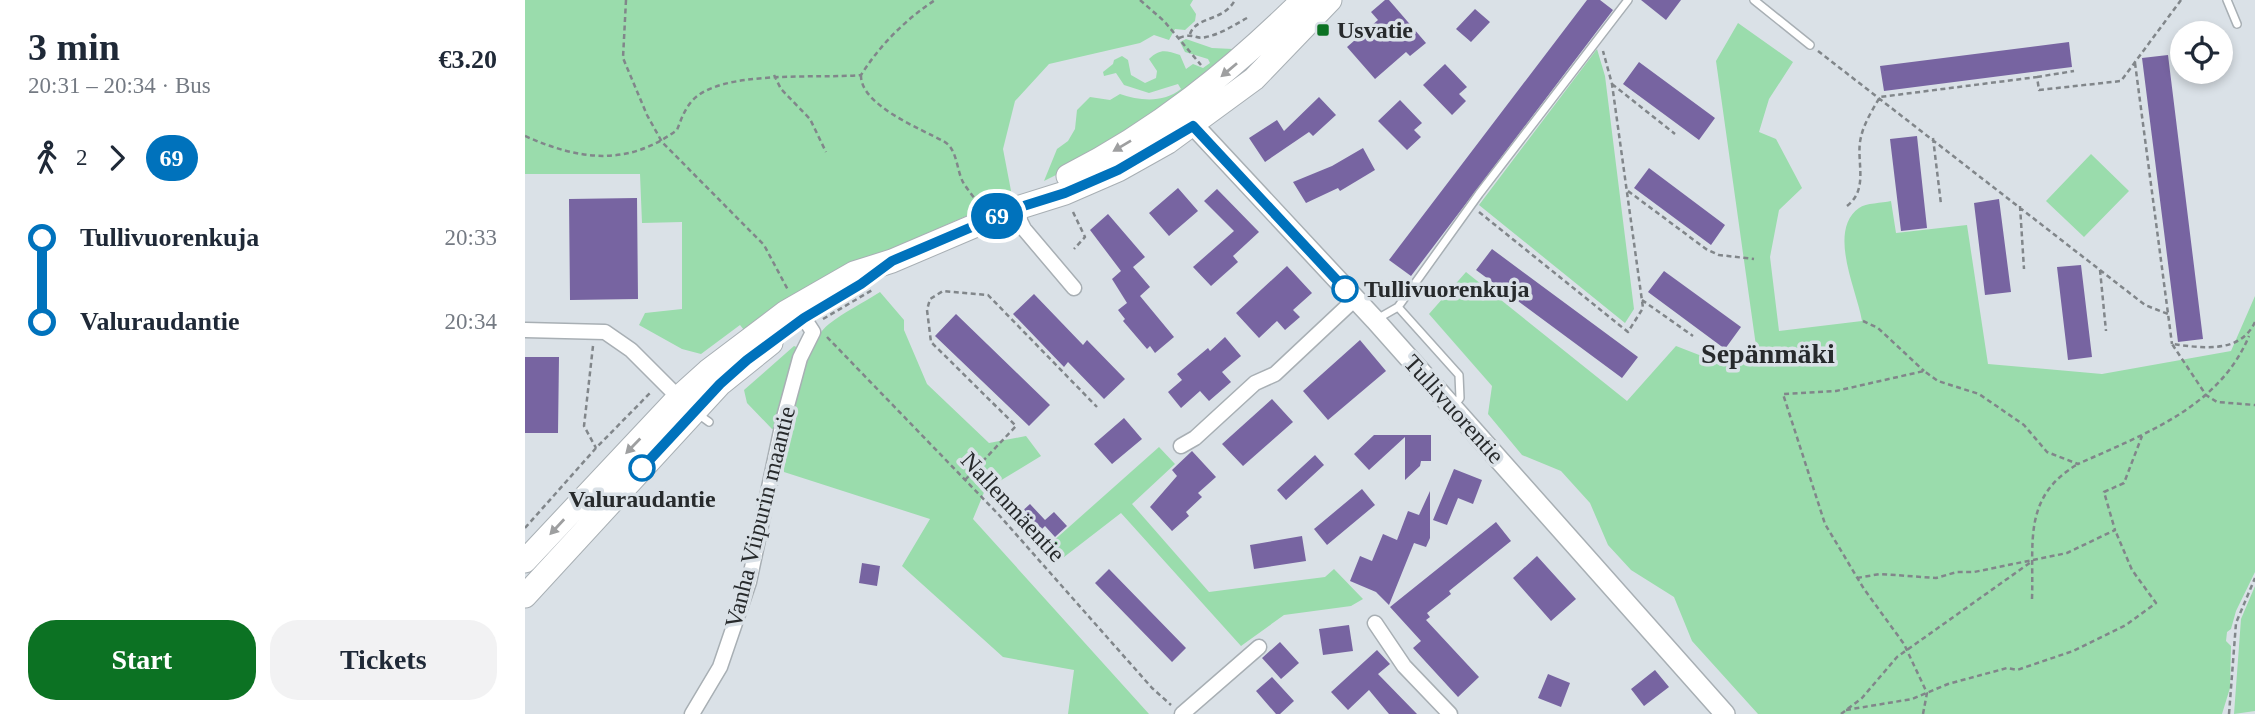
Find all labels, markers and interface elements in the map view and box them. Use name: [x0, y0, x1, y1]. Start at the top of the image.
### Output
place label: Usvatie: [1337, 17, 1413, 43]
map controls: [2170, 21, 2233, 84]
button: locate: [2170, 21, 2233, 84]
marker: Usvatie: [1315, 22, 1331, 38]
text: 3 min: [28, 26, 120, 68]
text: €3.20: [439, 45, 497, 74]
one-way arrow: [1220, 62, 1237, 77]
text: 20:31 – 20:34 · Bus: [28, 73, 211, 98]
icon: walk: [28, 139, 66, 177]
icon: forward: [98, 139, 136, 177]
one-way arrow: [1112, 140, 1131, 152]
text: 2: [76, 145, 88, 170]
text: 69: [160, 145, 184, 171]
line badge: 69: [965, 193, 1029, 239]
text: 69: [985, 203, 1009, 229]
text: Tullivuorenkuja: [80, 223, 259, 252]
text: 20:33: [445, 225, 497, 250]
marker: Tullivuorenkuja: [1332, 276, 1358, 302]
place label: Tullivuorenkuja: [1364, 276, 1529, 302]
text: Valuraudantie: [80, 307, 239, 336]
text: 20:34: [445, 309, 497, 334]
district label: Sepänmäki: [1701, 338, 1835, 369]
street label: Tullivuorentie: [1399, 350, 1509, 468]
street label: Vanha Viipurin maantie: [720, 404, 800, 630]
one-way arrow: [625, 437, 642, 454]
street label: Nallenmäentie: [956, 447, 1070, 567]
marker: Valuraudantie: [629, 455, 655, 481]
place label: Valuraudantie: [568, 486, 716, 512]
one-way arrow: [549, 518, 565, 535]
button: Start: [28, 620, 256, 700]
button: Tickets: [270, 620, 497, 700]

